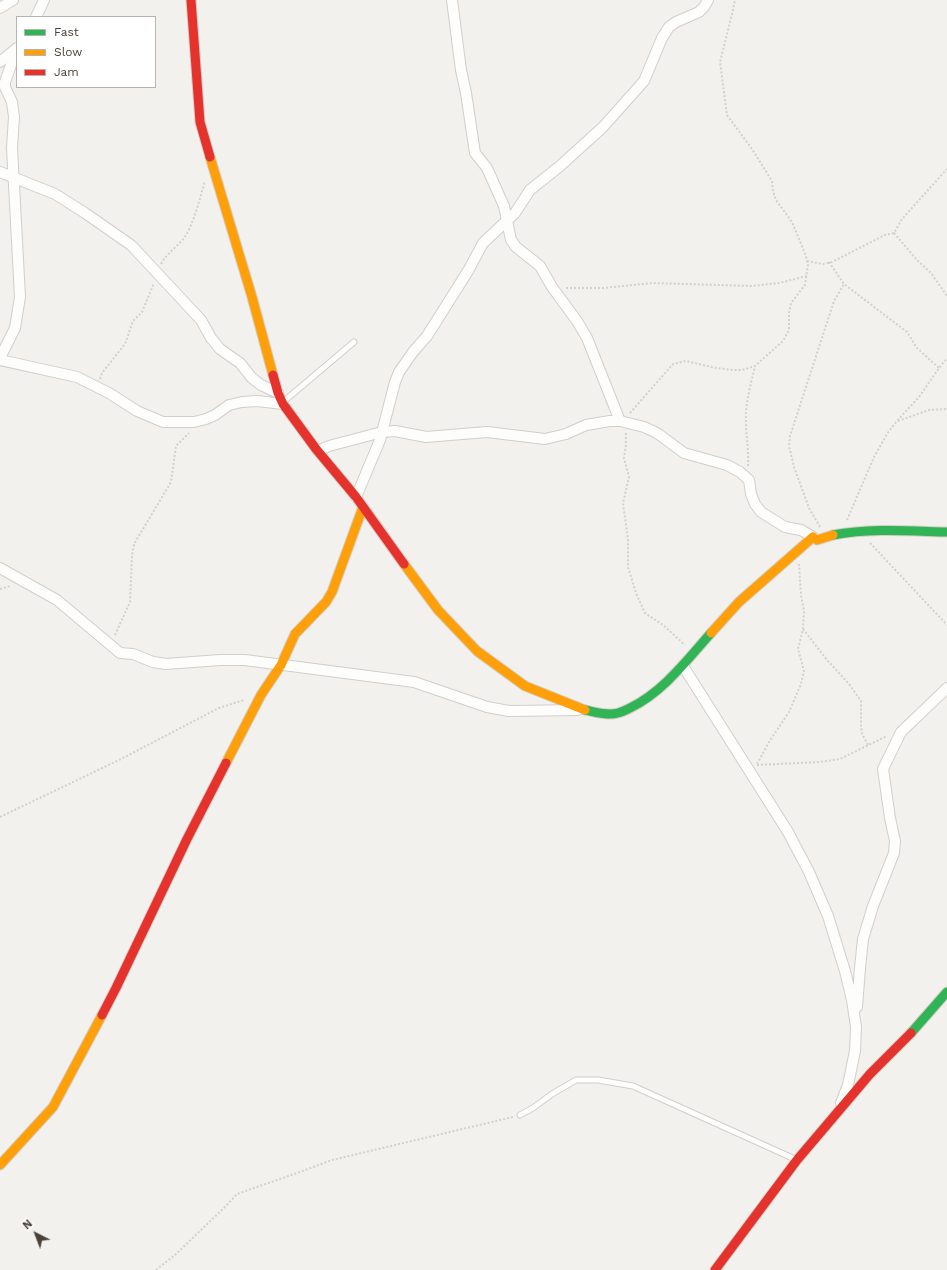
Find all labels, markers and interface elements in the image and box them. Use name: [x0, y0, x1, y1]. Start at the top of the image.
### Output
legend: [16, 16, 156, 88]
text: Fast: [54, 25, 79, 39]
text: Slow: [54, 45, 82, 59]
text: Jam: [54, 65, 79, 79]
north arrow: [16, 1214, 56, 1254]
text: N: [20, 1217, 35, 1232]

